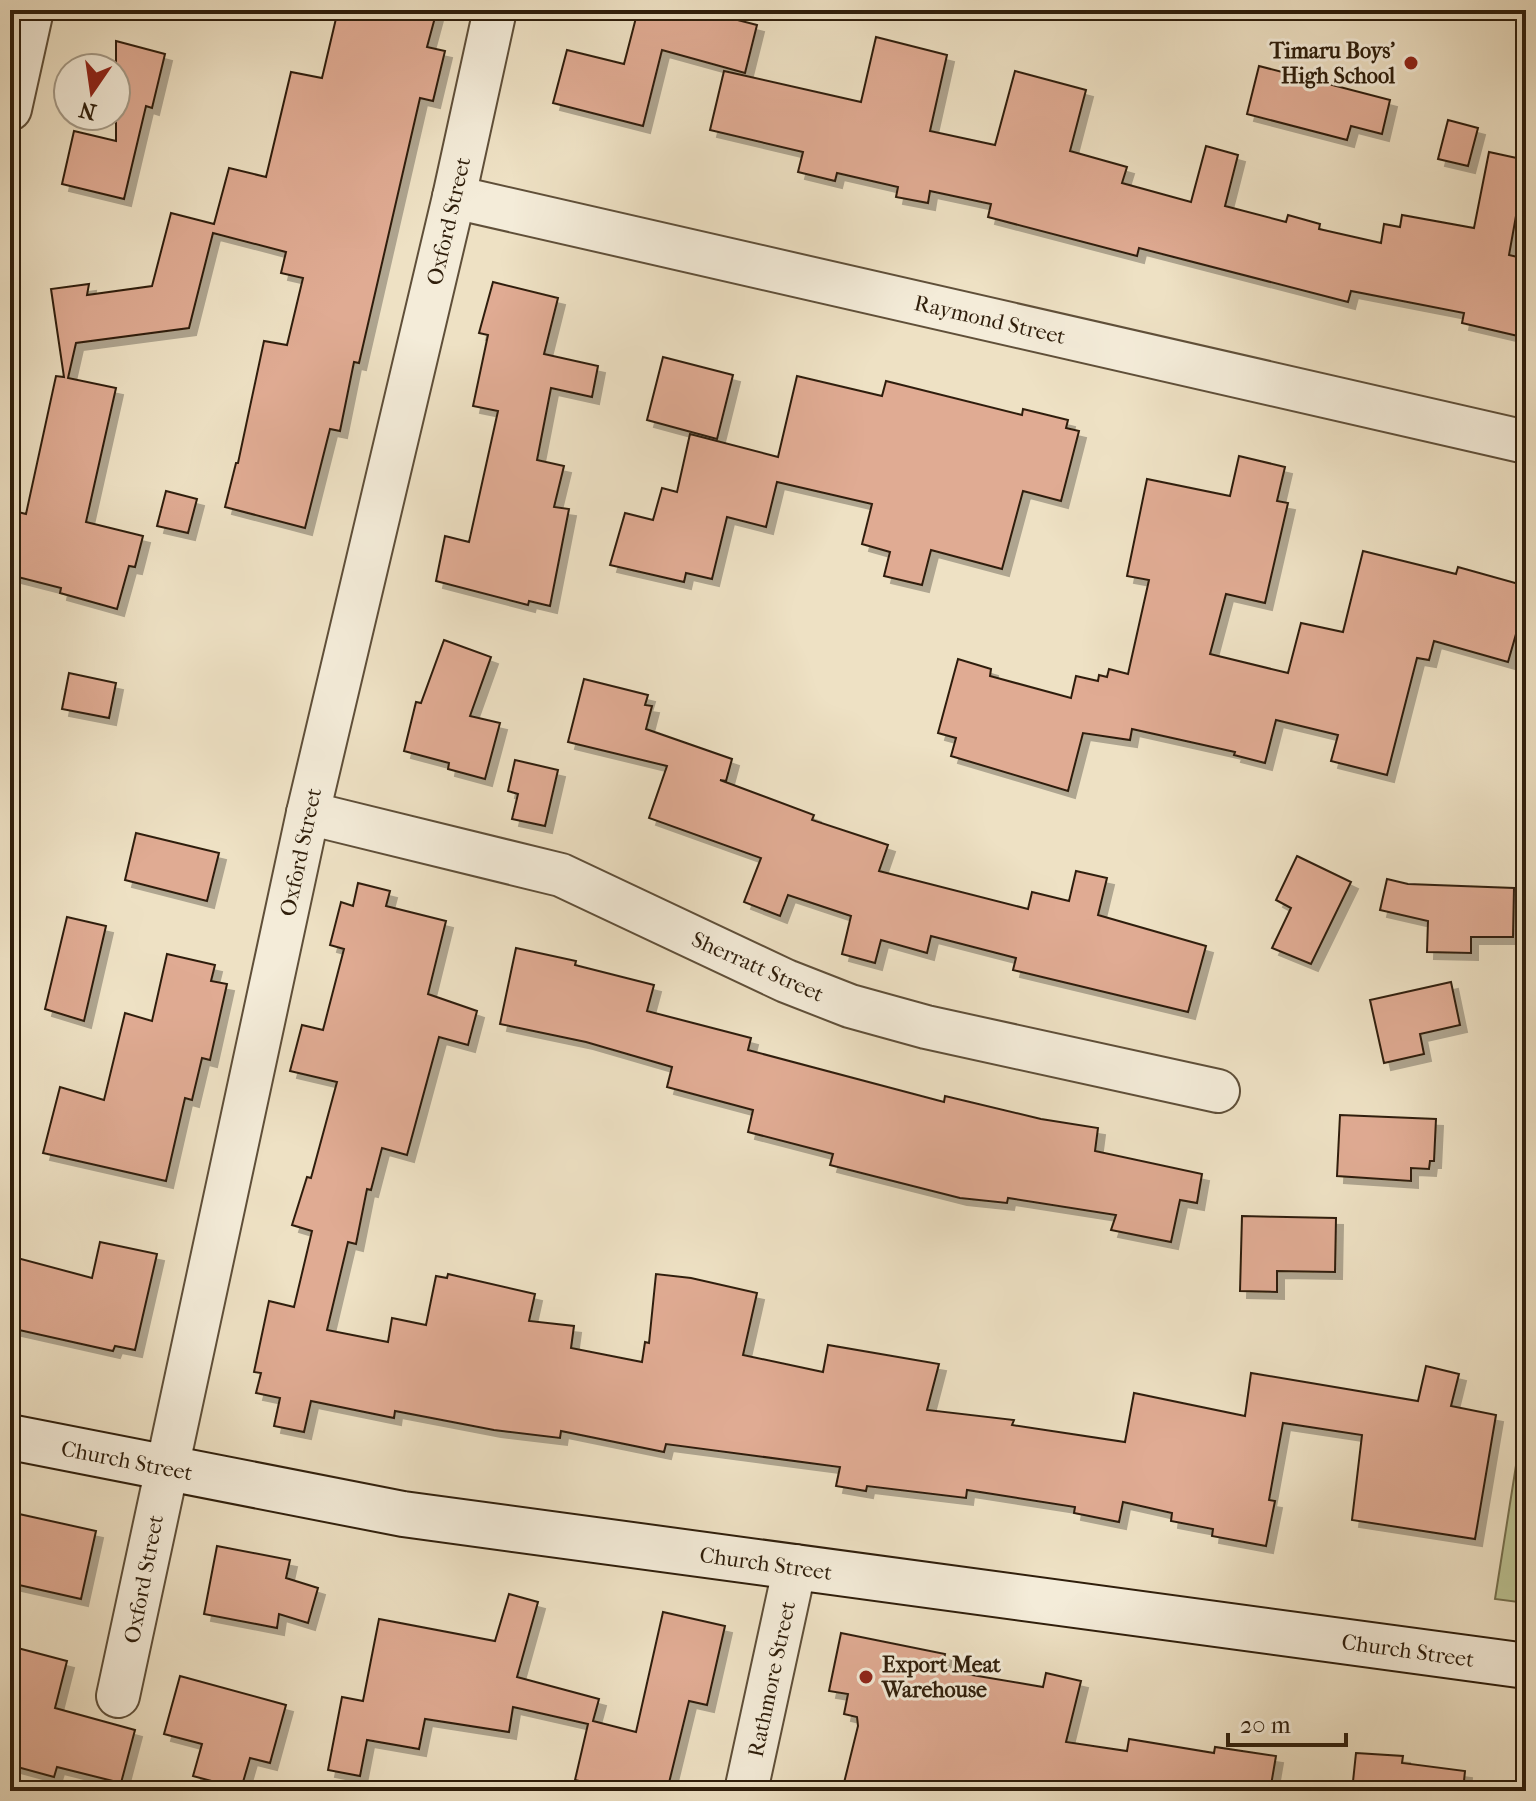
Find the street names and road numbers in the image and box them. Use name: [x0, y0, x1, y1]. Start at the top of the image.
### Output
street label: Oxford Street: [422, 155, 476, 288]
street label: Raymond Street: [912, 290, 1068, 350]
street label: Oxford Street: [275, 785, 327, 919]
street label: Sherratt Street: [688, 926, 828, 1008]
street label: Church Street: [59, 1435, 195, 1486]
street label: Oxford Street: [119, 1512, 169, 1646]
street label: Church Street: [698, 1542, 834, 1586]
street label: Rathmore Street: [743, 1599, 801, 1760]
street label: Church Street: [1340, 1629, 1476, 1673]

